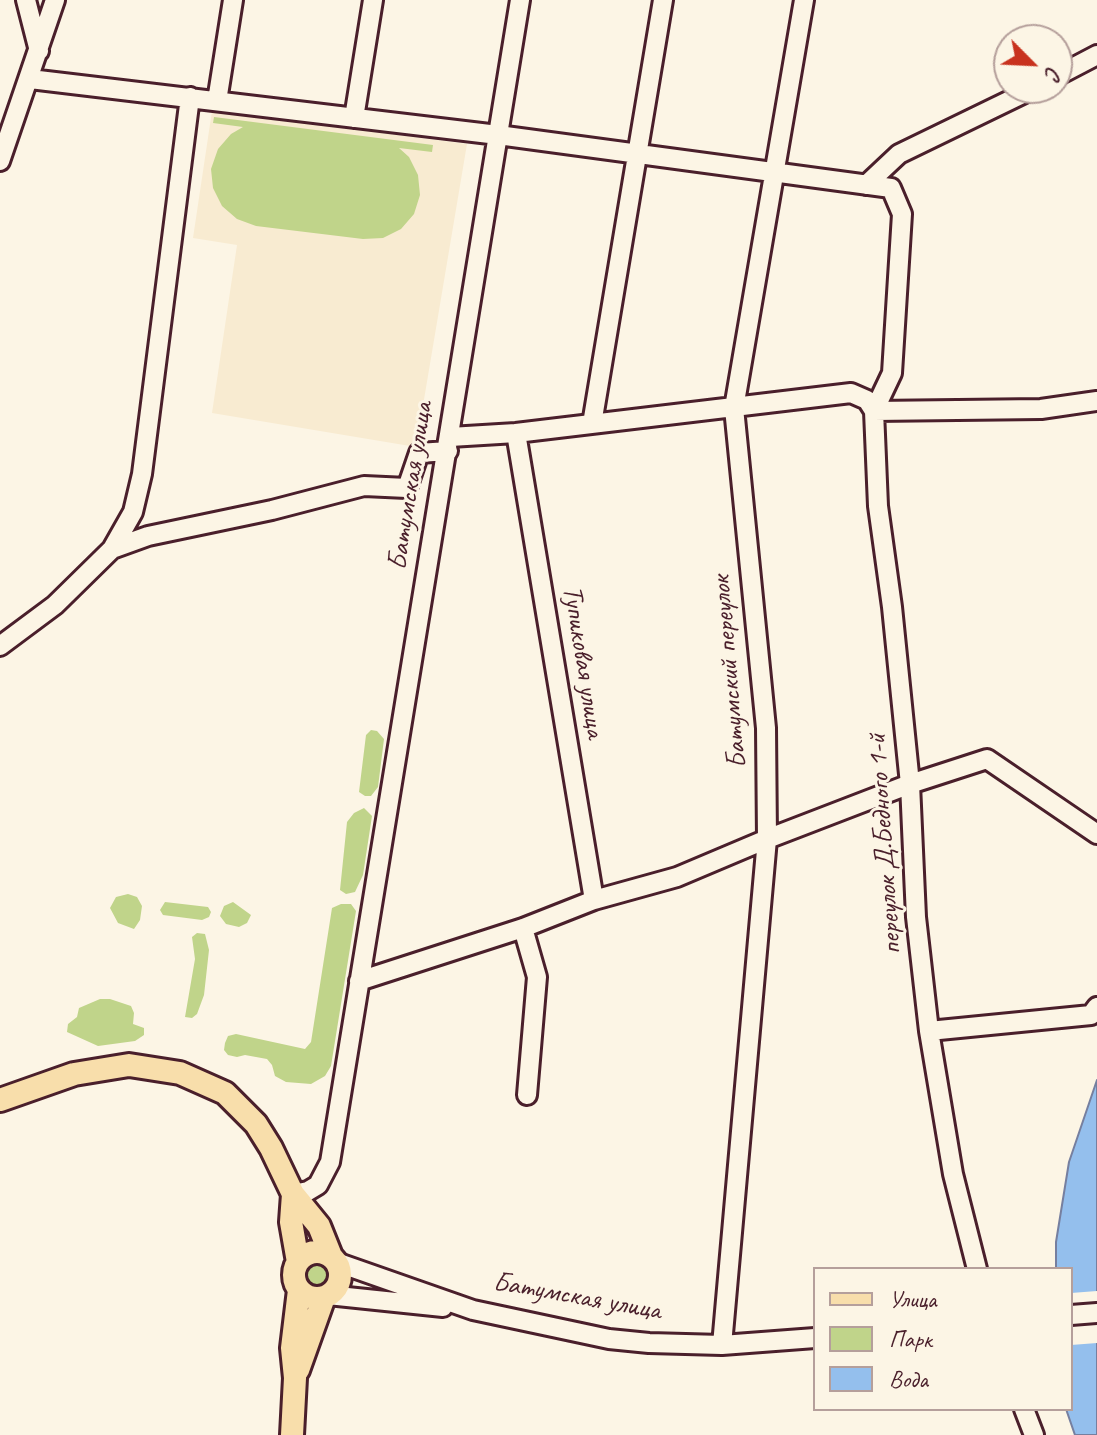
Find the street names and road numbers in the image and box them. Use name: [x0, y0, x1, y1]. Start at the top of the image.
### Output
street label: Батумская улица: [381, 400, 441, 572]
street label: Батумский переулок: [705, 574, 755, 770]
street label: Тупиковая улица: [554, 583, 612, 741]
street label: переулок Д.Бедного 1-й: [861, 732, 909, 956]
street label: Батумская улица: [491, 1266, 663, 1328]

